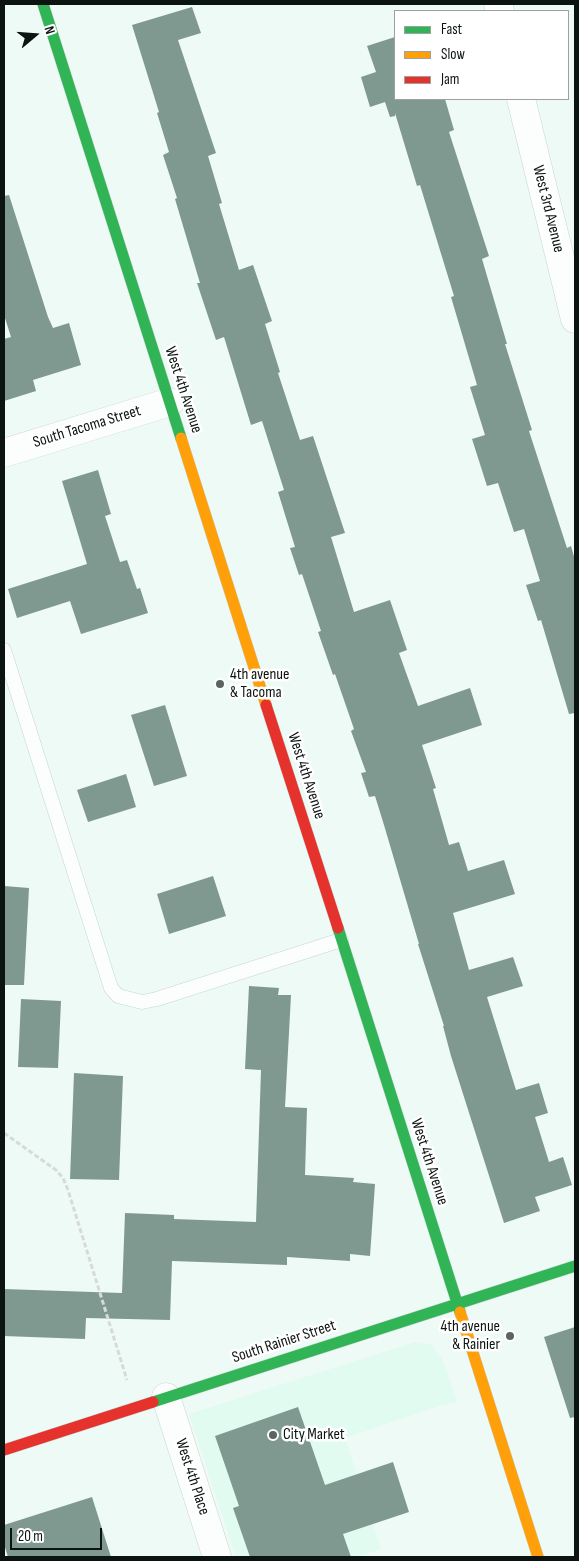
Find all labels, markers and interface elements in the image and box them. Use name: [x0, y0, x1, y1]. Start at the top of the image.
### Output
north arrow: [10, 10, 60, 60]
legend: [394, 10, 569, 100]
text: Fast: [441, 20, 462, 39]
text: N: [40, 24, 59, 36]
text: Slow: [441, 45, 465, 64]
text: Jam: [441, 70, 459, 89]
street label: West 3rd Avenue: [528, 163, 568, 255]
street label: West 4th Avenue: [160, 344, 206, 436]
street label: South Tacoma Street: [31, 401, 143, 453]
place label: 4th avenue & Tacoma: [230, 665, 289, 703]
marker: 4th avenue & Tacoma: [214, 678, 226, 690]
street label: West 4th Avenue: [283, 730, 329, 822]
street label: West 4th Avenue: [406, 1116, 452, 1208]
street label: South Rainier Street: [230, 1316, 338, 1368]
place label: 4th avenue & Rainier: [441, 1317, 500, 1355]
marker: 4th avenue & Rainier: [504, 1330, 516, 1342]
place label: City Market: [283, 1425, 345, 1445]
marker: City Market: [267, 1429, 279, 1441]
street label: West 4th Place: [171, 1436, 213, 1518]
scale bar: [12, 1518, 105, 1550]
text: 20 m: [18, 1527, 43, 1546]

